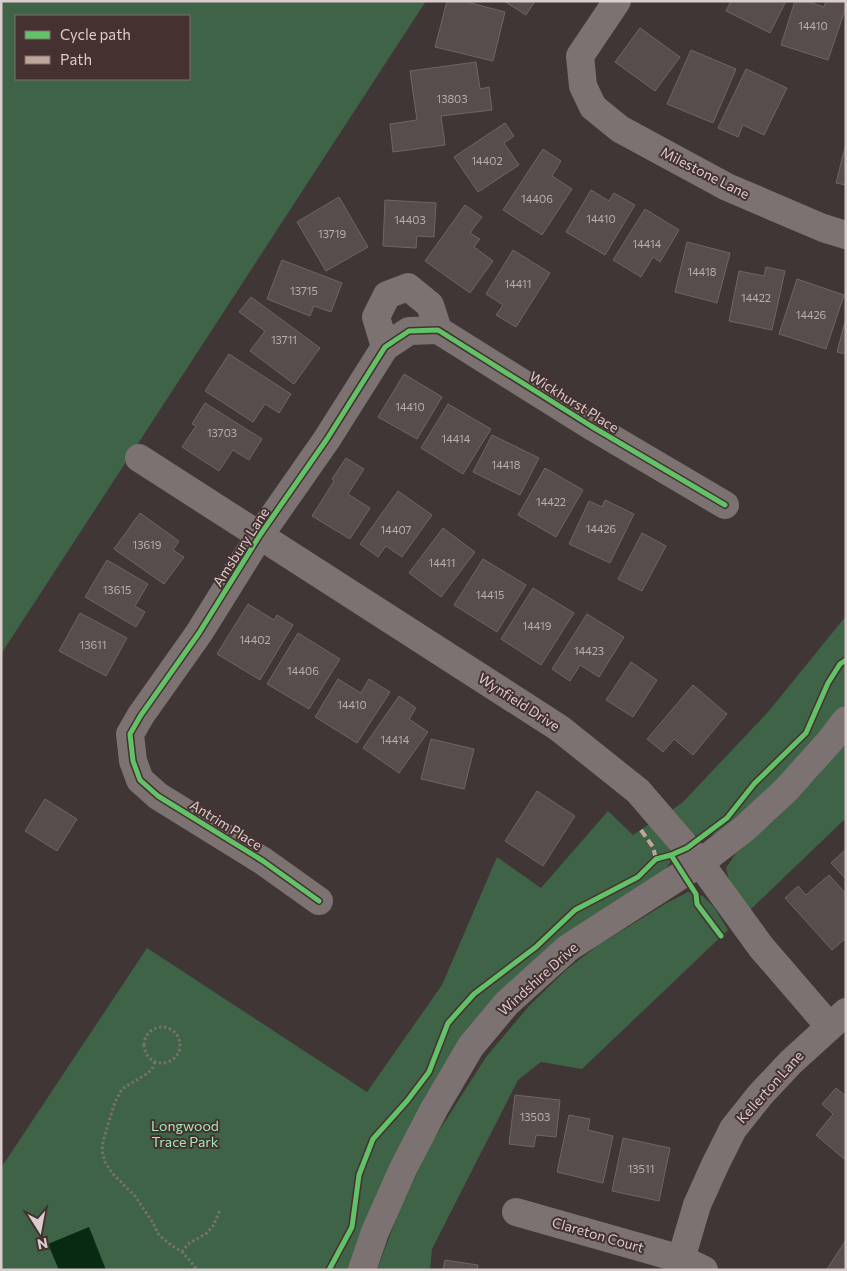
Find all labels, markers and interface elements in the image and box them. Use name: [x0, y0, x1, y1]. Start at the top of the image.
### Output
legend: [15, 15, 190, 80]
house number: 14410: [798, 19, 828, 32]
text: Cycle path: [60, 25, 131, 43]
text: Path: [60, 50, 92, 68]
house number: 13803: [436, 92, 468, 105]
street label: Milestone Lane: [658, 143, 752, 202]
house number: 14402: [471, 154, 503, 167]
house number: 14406: [521, 192, 553, 205]
house number: 14410: [586, 212, 616, 225]
house number: 14403: [394, 213, 426, 226]
house number: 13719: [318, 227, 346, 240]
house number: 14414: [633, 237, 662, 250]
house number: 14418: [688, 265, 717, 278]
house number: 14411: [505, 277, 531, 290]
house number: 13715: [290, 284, 318, 297]
house number: 14422: [741, 291, 771, 304]
house number: 14426: [796, 308, 827, 321]
house number: 13711: [271, 333, 297, 346]
street label: Wickhurst Place: [526, 367, 622, 436]
house number: 14410: [395, 400, 425, 413]
house number: 13703: [207, 426, 237, 439]
house number: 14414: [442, 432, 471, 445]
house number: 14418: [492, 458, 521, 471]
house number: 14422: [536, 495, 566, 508]
street label: Amsbury Lane: [209, 504, 272, 589]
house number: 14426: [586, 522, 617, 535]
house number: 14407: [381, 523, 412, 536]
house number: 13619: [132, 538, 162, 551]
house number: 14411: [429, 556, 455, 569]
house number: 13615: [103, 583, 131, 596]
house number: 14415: [476, 588, 504, 601]
house number: 14419: [523, 619, 552, 632]
house number: 14402: [239, 633, 271, 646]
house number: 13611: [79, 638, 107, 651]
house number: 14423: [574, 644, 604, 657]
house number: 14406: [287, 664, 319, 677]
street label: Wynfield Drive: [475, 669, 563, 734]
house number: 14410: [337, 698, 367, 711]
house number: 14414: [381, 733, 410, 746]
street label: Antrim Place: [187, 796, 265, 853]
street label: Windshire Drive: [494, 938, 581, 1019]
street label: Kellerton Lane: [733, 1047, 807, 1126]
house number: 13503: [520, 1110, 550, 1123]
park label: Longwood Trace Park: [151, 1117, 219, 1150]
house number: 13511: [628, 1162, 654, 1175]
north arrow: [15, 1206, 65, 1256]
street label: Clareton Court: [550, 1213, 646, 1256]
text: N: [36, 1235, 49, 1254]

